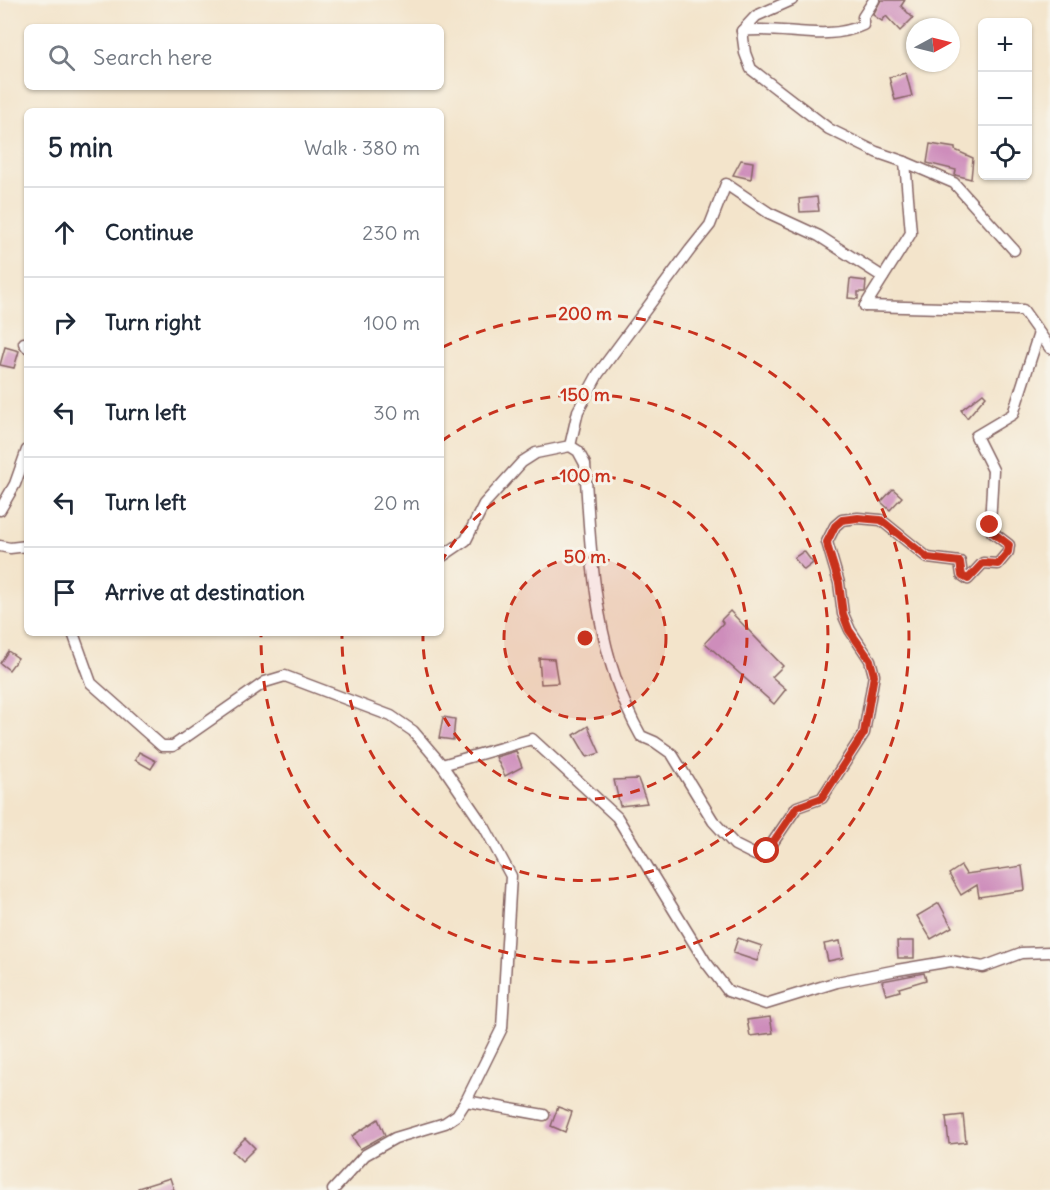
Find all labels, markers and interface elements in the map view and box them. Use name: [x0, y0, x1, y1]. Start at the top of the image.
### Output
north arrow: [906, 18, 960, 72]
map controls: [978, 18, 1032, 180]
button: +: [978, 18, 1032, 72]
search box: [24, 24, 444, 90]
icon: search: [45, 41, 78, 74]
text: Search here: [93, 43, 212, 71]
button: −: [978, 72, 1032, 126]
button: locate: [978, 126, 1032, 180]
text: 5 min: [48, 131, 113, 164]
text: Walk · 380 m: [304, 135, 420, 160]
icon: ahead: [48, 216, 81, 249]
text: Continue: [105, 218, 194, 246]
text: 230 m: [362, 220, 420, 245]
text: 200 m: [558, 302, 612, 325]
icon: right: [48, 306, 81, 339]
text: Turn right: [105, 308, 201, 336]
text: 100 m: [363, 310, 420, 335]
text: 150 m: [560, 383, 610, 406]
icon: left: [48, 396, 81, 429]
text: Turn left: [105, 398, 186, 426]
text: 30 m: [373, 400, 420, 425]
text: 100 m: [560, 464, 611, 487]
icon: left: [48, 486, 81, 519]
text: Turn left: [105, 488, 186, 516]
text: 20 m: [374, 490, 420, 515]
route end: [976, 511, 1002, 537]
text: 50 m: [564, 545, 606, 568]
icon: arrive: [48, 576, 81, 609]
text: Arrive at destination: [105, 578, 305, 606]
centre of rings: [575, 628, 595, 648]
route start: [753, 837, 779, 863]

